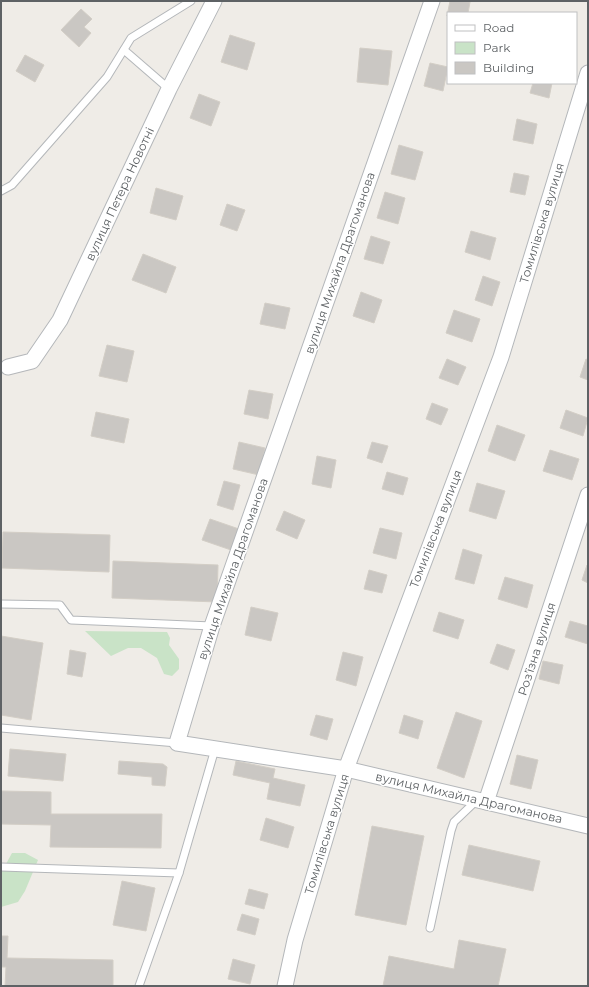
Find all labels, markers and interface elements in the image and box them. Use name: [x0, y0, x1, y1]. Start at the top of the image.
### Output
legend: [447, 12, 577, 84]
text: Road: [483, 20, 514, 35]
text: Park: [483, 40, 511, 55]
text: Building: [483, 60, 534, 75]
street label: вулиця Петера Новотні: [82, 125, 157, 263]
street label: Томилівська вулиця: [516, 161, 567, 285]
street label: вулиця Михайла Драгоманова: [301, 170, 378, 356]
street label: Томилівська вулиця: [406, 468, 465, 590]
street label: вулиця Михайла Драгоманова: [194, 476, 271, 662]
street label: Розʼїзна вулиця: [514, 600, 559, 697]
street label: вулиця Михайла Драгоманова: [374, 769, 564, 826]
street label: Томилівська вулиця: [301, 772, 352, 896]

